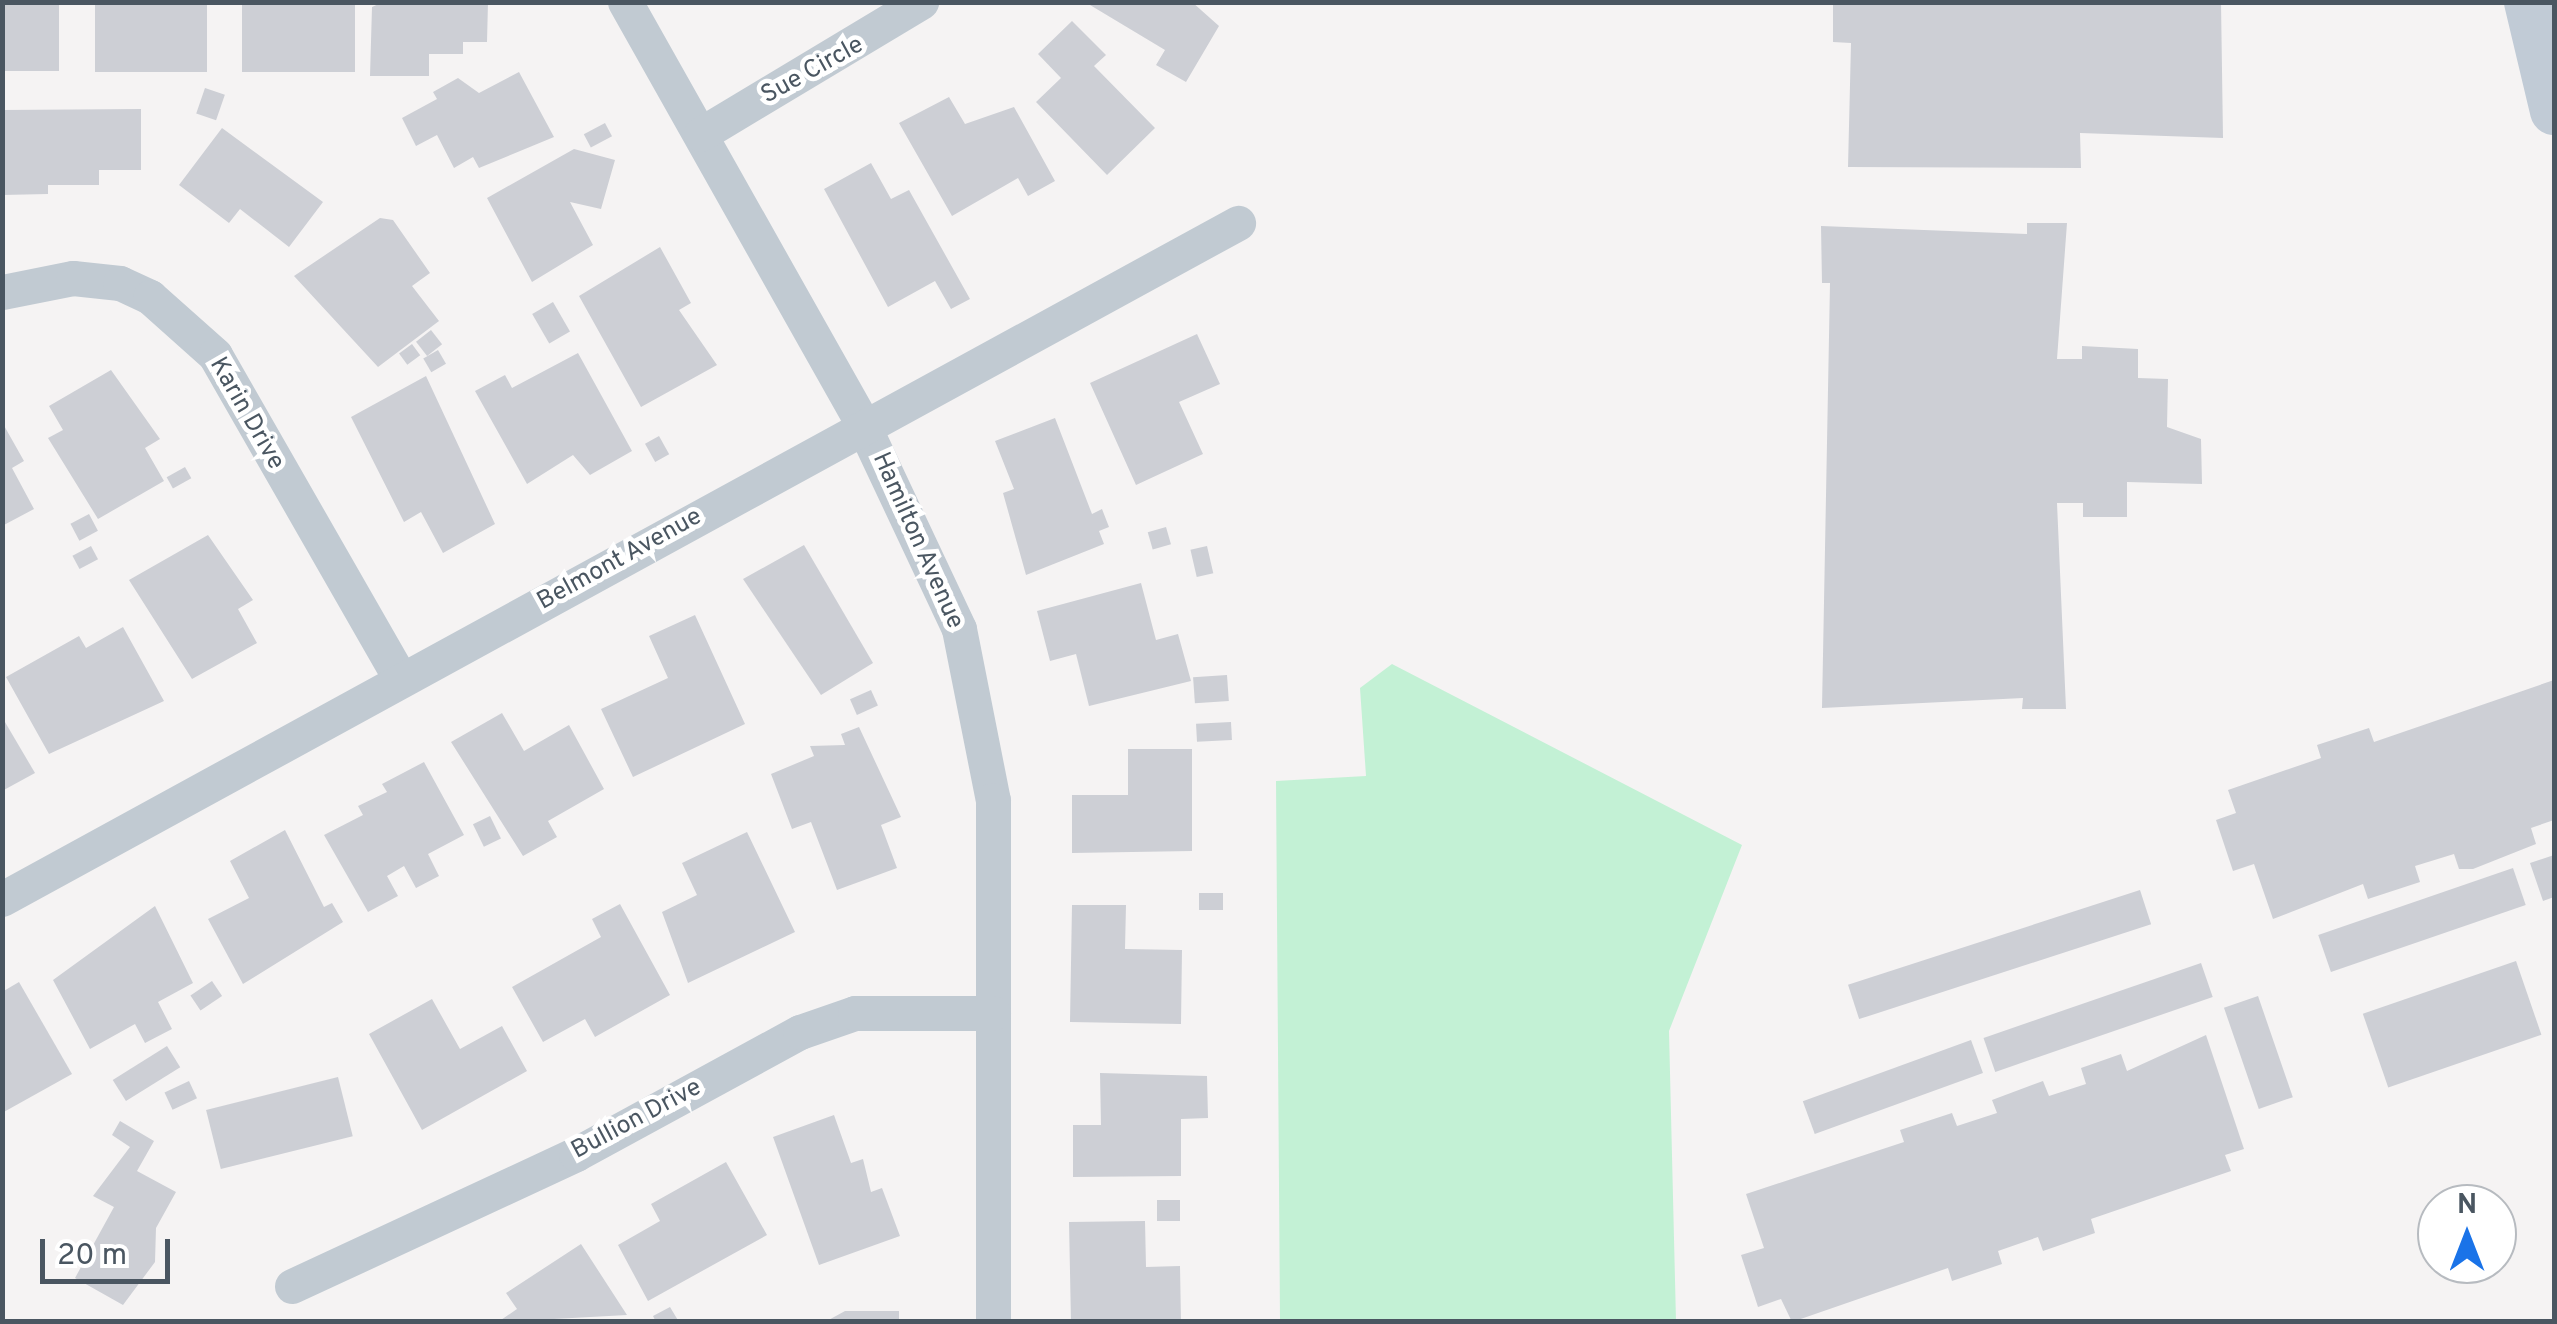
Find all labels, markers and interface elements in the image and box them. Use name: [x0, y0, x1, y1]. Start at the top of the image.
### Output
street label: Sue Circle: [757, 31, 869, 111]
street label: Karin Drive: [202, 352, 290, 476]
street label: Hamilton Avenue: [864, 448, 970, 634]
street label: Belmont Avenue: [532, 502, 708, 618]
street label: Bullion Drive: [567, 1073, 707, 1167]
north arrow: [2417, 1184, 2517, 1284]
text: N: [2457, 1188, 2477, 1224]
scale bar: [45, 1219, 175, 1281]
text: 20 m: [57, 1238, 127, 1275]

